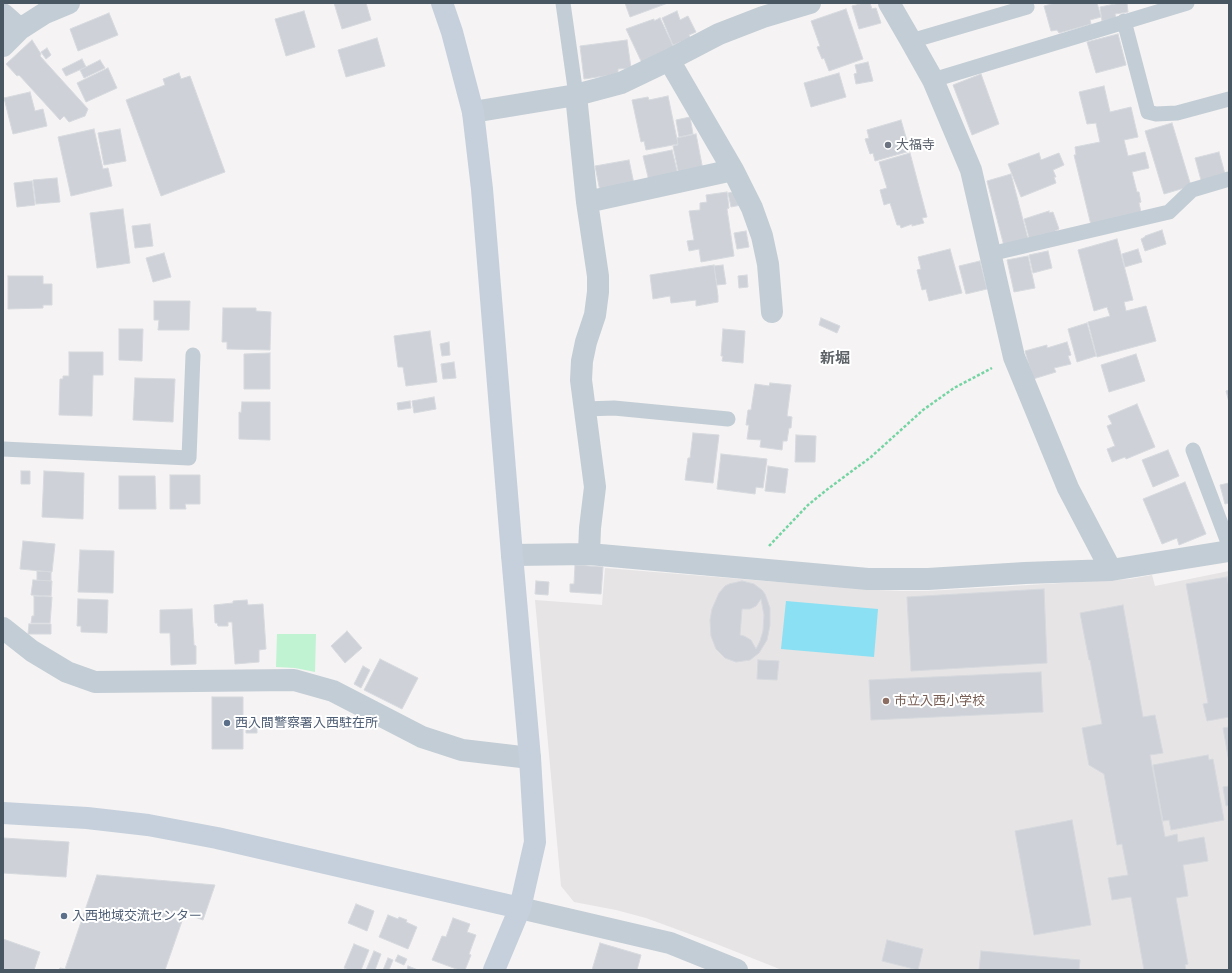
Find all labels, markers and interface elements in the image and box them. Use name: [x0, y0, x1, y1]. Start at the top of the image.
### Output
place label: 大福寺: [896, 137, 935, 153]
marker: 大福寺: [883, 140, 893, 150]
district label: 新堀: [820, 349, 850, 367]
place label: 市立入西小学校: [894, 693, 985, 709]
marker: 市立入西小学校: [881, 696, 891, 706]
place label: 西入間警察署入西駐在所: [235, 715, 378, 731]
marker: 西入間警察署入西駐在所: [222, 718, 232, 728]
place label: 入西地域交流センター: [72, 908, 202, 924]
marker: 入西地域交流センター: [59, 911, 69, 921]

